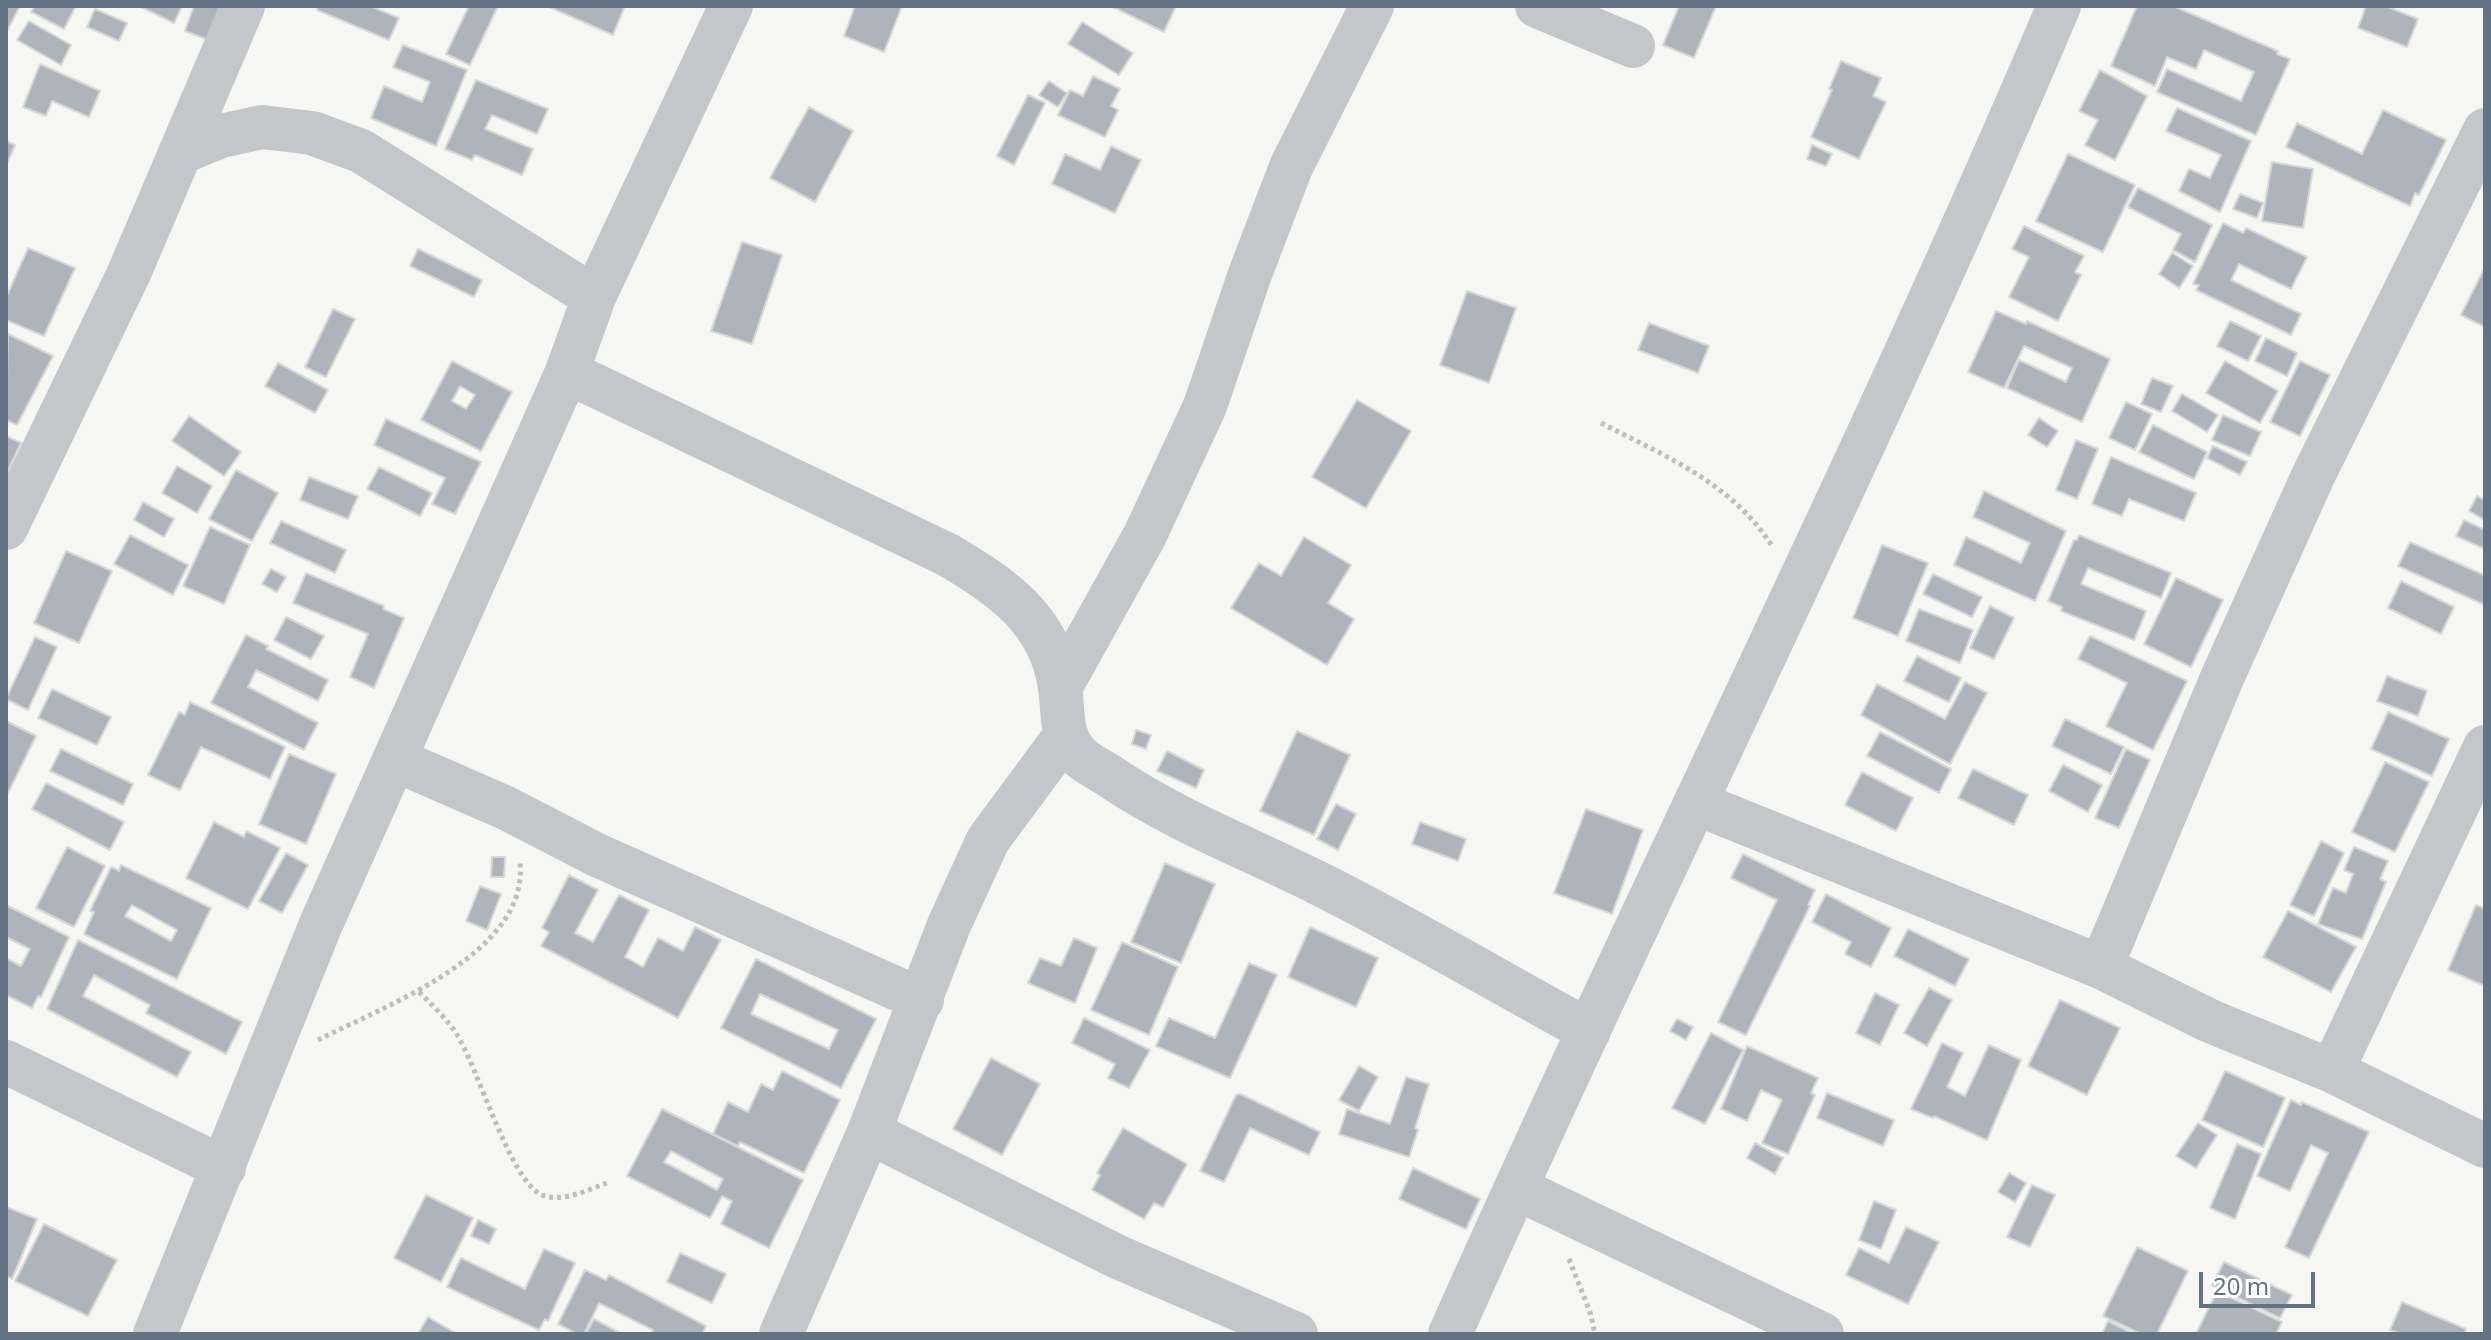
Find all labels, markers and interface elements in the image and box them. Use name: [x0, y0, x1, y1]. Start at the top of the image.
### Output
scale bar: [2203, 1256, 2319, 1306]
text: 20 m: [2213, 1269, 2269, 1302]

